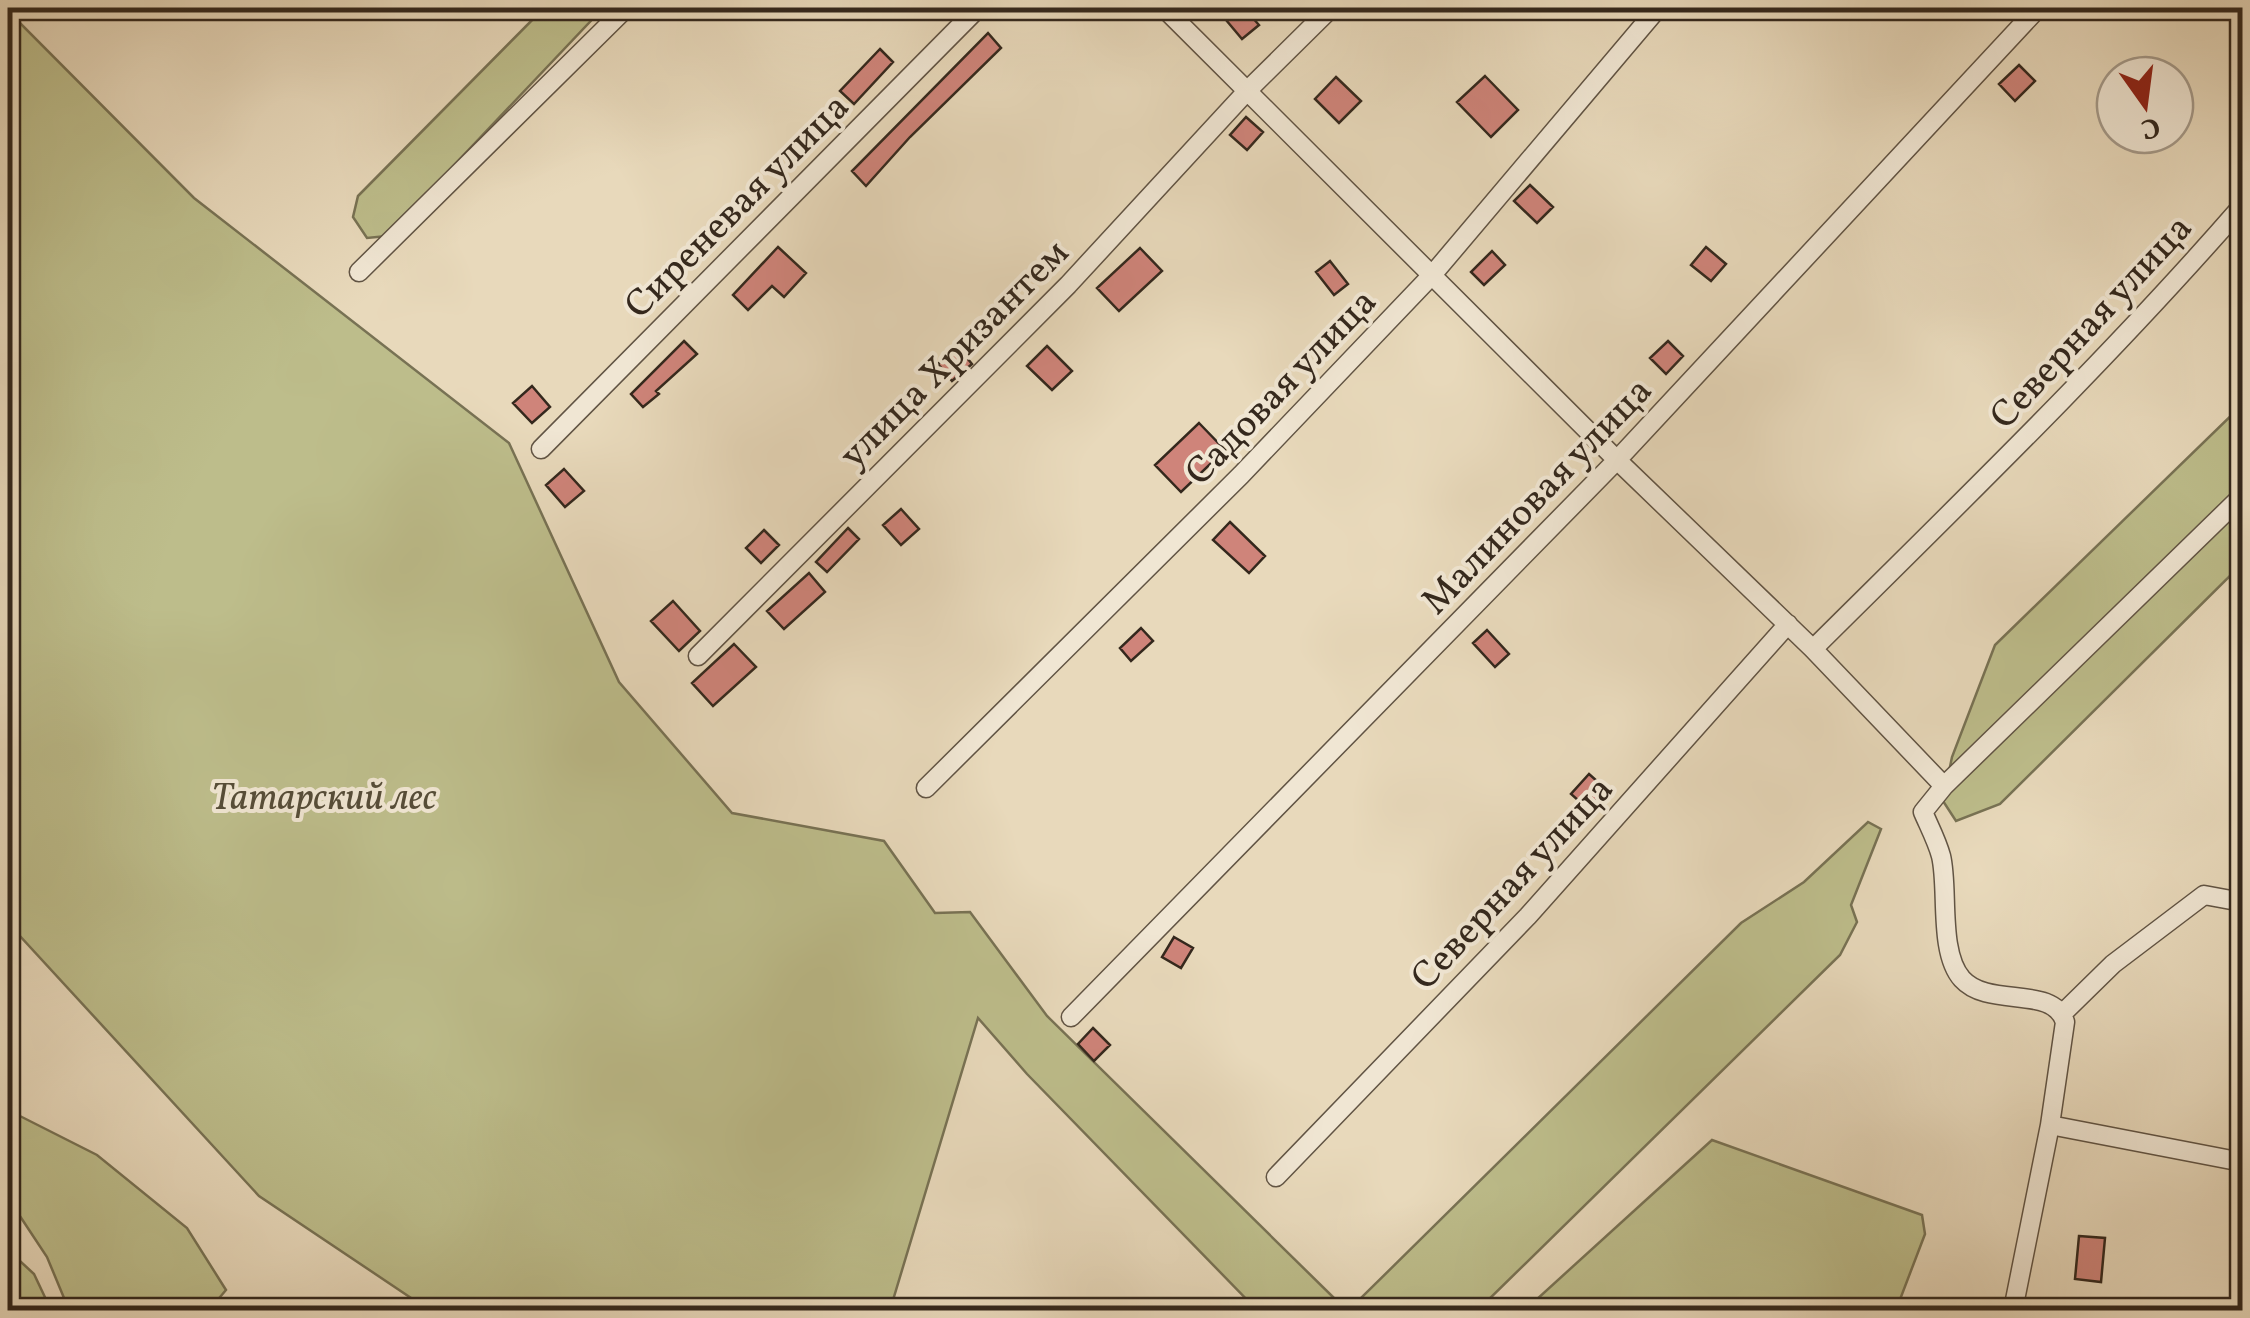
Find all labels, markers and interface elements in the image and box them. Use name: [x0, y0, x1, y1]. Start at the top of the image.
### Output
north arrow: [2095, 55, 2195, 155]
street label: Сиреневая улица: [614, 83, 863, 332]
text: С: [2137, 106, 2164, 148]
street label: Северная улица: [1979, 204, 2206, 442]
street label: улица Хризантем: [829, 229, 1082, 482]
street label: Садовая улица: [1175, 278, 1390, 499]
street label: Малиновая улица: [1411, 367, 1666, 628]
street label: Северная улица: [1400, 765, 1627, 1003]
park label: Татарский лес: [212, 773, 437, 826]

